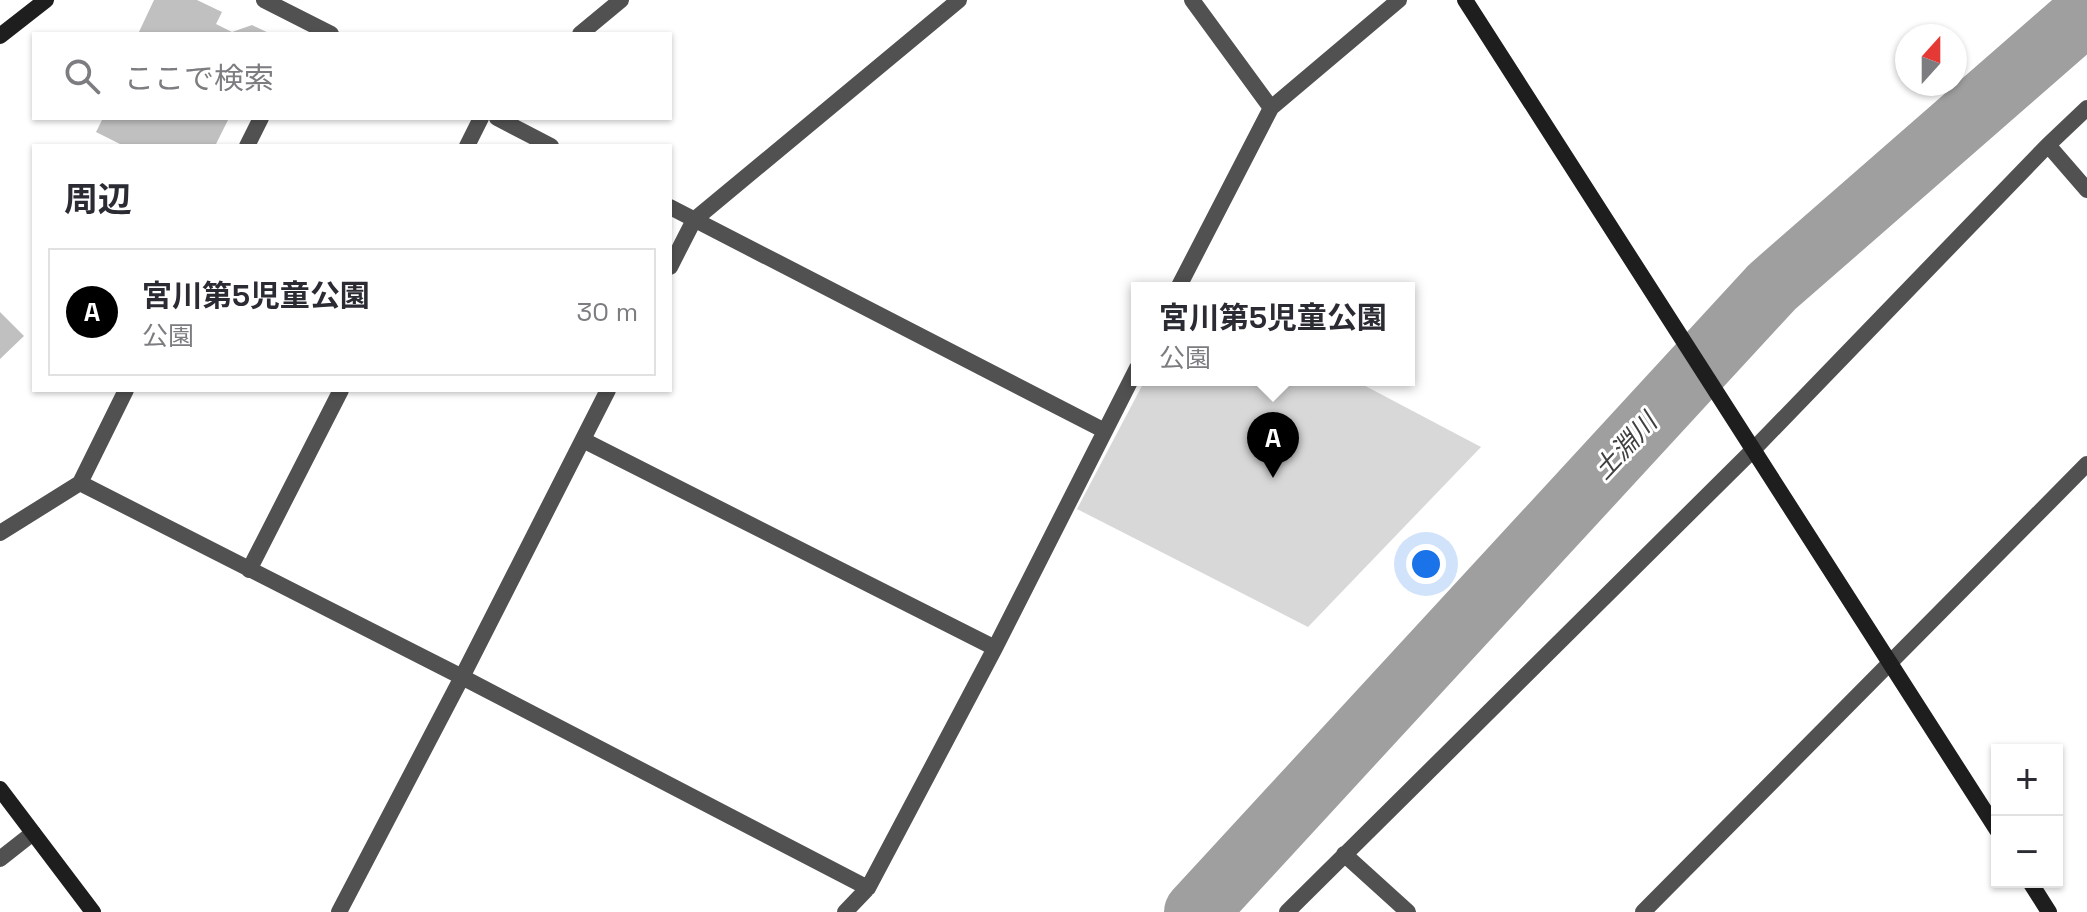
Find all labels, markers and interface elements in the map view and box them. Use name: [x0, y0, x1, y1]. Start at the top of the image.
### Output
north arrow: [1895, 24, 1967, 96]
search box: [32, 32, 672, 120]
icon: search: [60, 54, 104, 98]
text: ここで検索: [124, 59, 274, 98]
text: 周辺: [64, 178, 132, 221]
text: 宮川第5児童公園: [142, 276, 370, 315]
popup: [1131, 282, 1415, 386]
text: A: [84, 295, 100, 329]
text: 30 m: [577, 295, 638, 329]
text: 宮川第5児童公園: [1159, 298, 1387, 337]
text: 公園: [142, 319, 194, 353]
text: 公園: [1159, 341, 1211, 375]
water label: 土淵川: [1586, 404, 1666, 486]
pin: A: [1247, 412, 1299, 478]
your location: [1406, 544, 1446, 584]
map controls: [1991, 744, 2063, 888]
button: +: [1991, 744, 2063, 816]
button: −: [1991, 816, 2063, 888]

